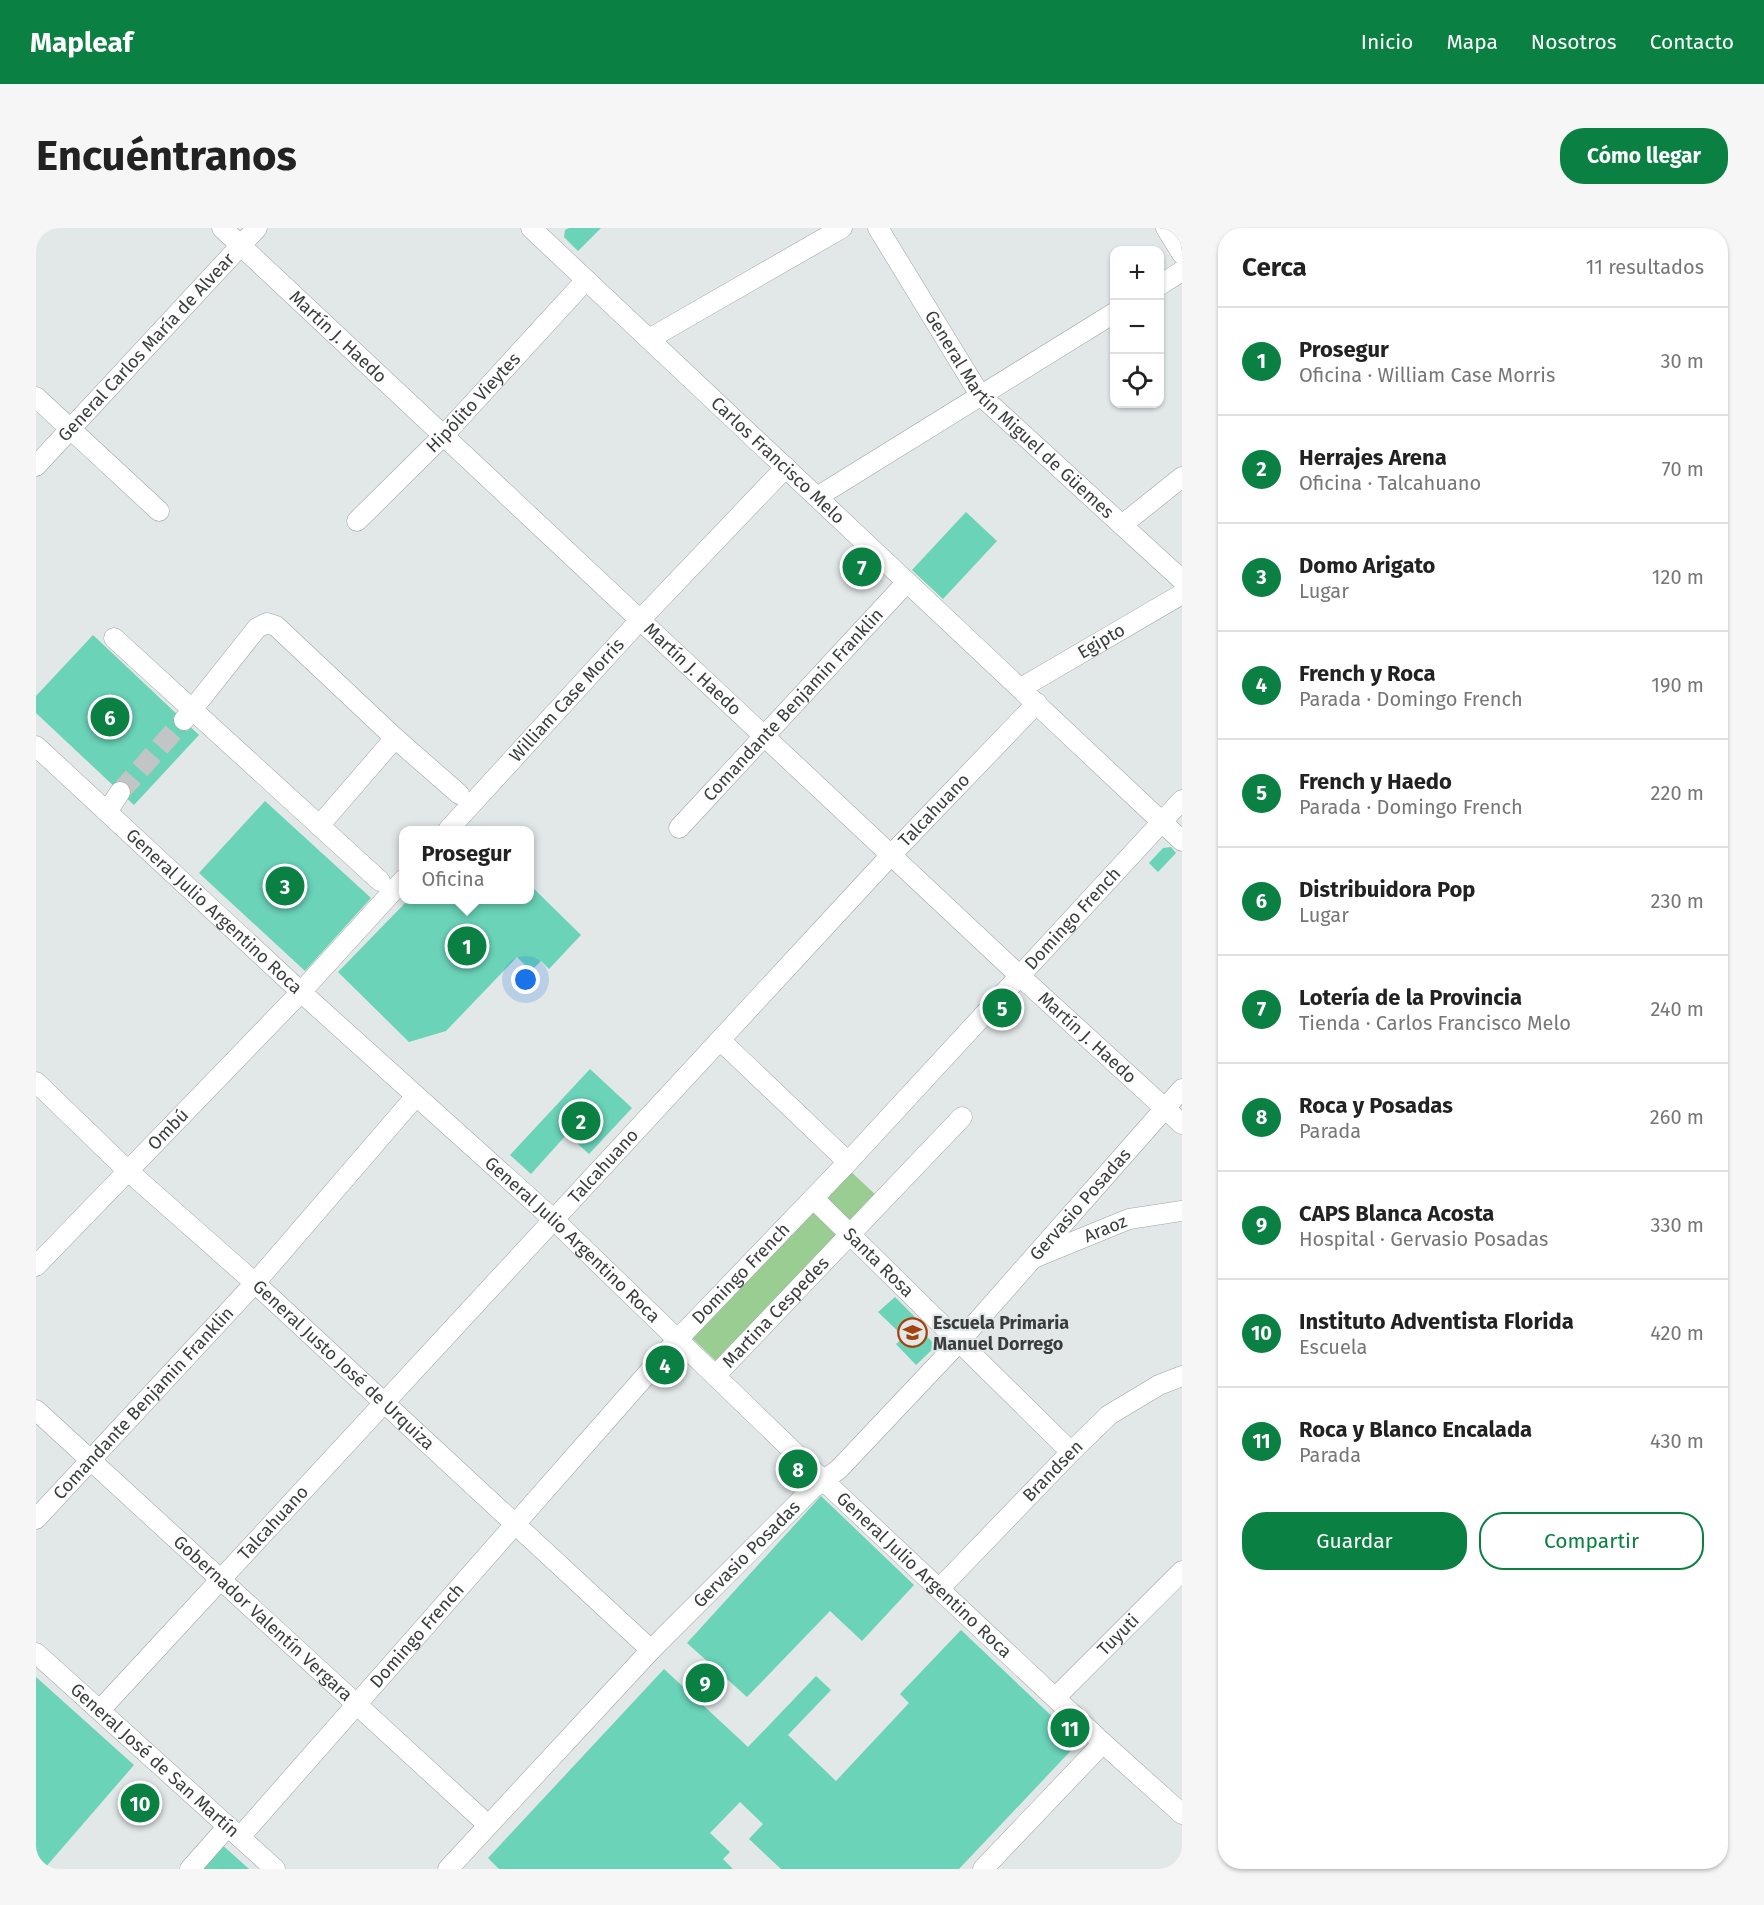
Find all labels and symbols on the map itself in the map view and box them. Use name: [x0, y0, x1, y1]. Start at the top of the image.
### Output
street label: General Carlos María de Alvear: [53, 248, 239, 446]
street label: Martín J. Haedo: [285, 286, 391, 388]
street label: General Martín Miguel de Güemes: [920, 307, 1118, 523]
street label: Hipólito Vieytes: [422, 348, 525, 457]
street label: Carlos Francisco Melo: [706, 392, 849, 529]
pin: 7: [842, 544, 882, 590]
street label: Comandante Benjamin Franklin: [698, 604, 888, 806]
street label: Martín J. Haedo: [639, 618, 746, 720]
street label: Egipto: [1074, 619, 1129, 664]
street label: William Case Morris: [505, 634, 629, 767]
pin: 6: [90, 694, 130, 740]
street label: Talcahuano: [894, 769, 974, 851]
street label: General Julio Argentino Roca: [121, 824, 307, 998]
street label: Domingo French: [1020, 863, 1125, 974]
pin: 3: [266, 864, 304, 908]
pin: 1: [448, 924, 486, 968]
your location: [511, 965, 540, 994]
pin: 5: [982, 986, 1022, 1030]
street label: Martín J. Haedo: [1034, 987, 1141, 1088]
pin: 2: [562, 1098, 600, 1144]
street label: Ombú: [143, 1104, 193, 1155]
street label: Talcahuano: [563, 1124, 643, 1208]
street label: Gervasio Posadas: [1025, 1144, 1136, 1265]
street label: General Julio Argentino Roca: [480, 1152, 665, 1327]
street label: Araoz: [1081, 1210, 1130, 1247]
street label: Domingo French: [687, 1218, 794, 1329]
street label: Santa Rosa: [839, 1223, 918, 1302]
street label: Martina Cespedes: [718, 1252, 834, 1372]
street label: General Justo José de Urquiza: [248, 1275, 439, 1455]
street label: Comandante Benjamin Franklin: [49, 1302, 238, 1504]
place label: Escuela Primaria Manuel Dorrego: [933, 1312, 1069, 1355]
school or university icon: Escuela Primaria Manuel Dorrego: [896, 1317, 928, 1349]
pin: 4: [646, 1342, 684, 1388]
street label: Brandsen: [1018, 1436, 1088, 1506]
pin: 8: [778, 1446, 818, 1492]
street label: Talcahuano: [233, 1481, 313, 1565]
street label: General Julio Argentino Roca: [832, 1487, 1016, 1663]
street label: Gervasio Posadas: [689, 1496, 805, 1612]
street label: Gobernador Valentín Vergara: [169, 1531, 357, 1706]
street label: Domingo French: [365, 1579, 469, 1692]
street label: Tuyuti: [1093, 1609, 1144, 1660]
pin: 9: [686, 1660, 724, 1706]
street label: General José de San Martín: [66, 1678, 244, 1842]
pin: 11: [1050, 1706, 1090, 1750]
pin: 10: [120, 1780, 160, 1826]

